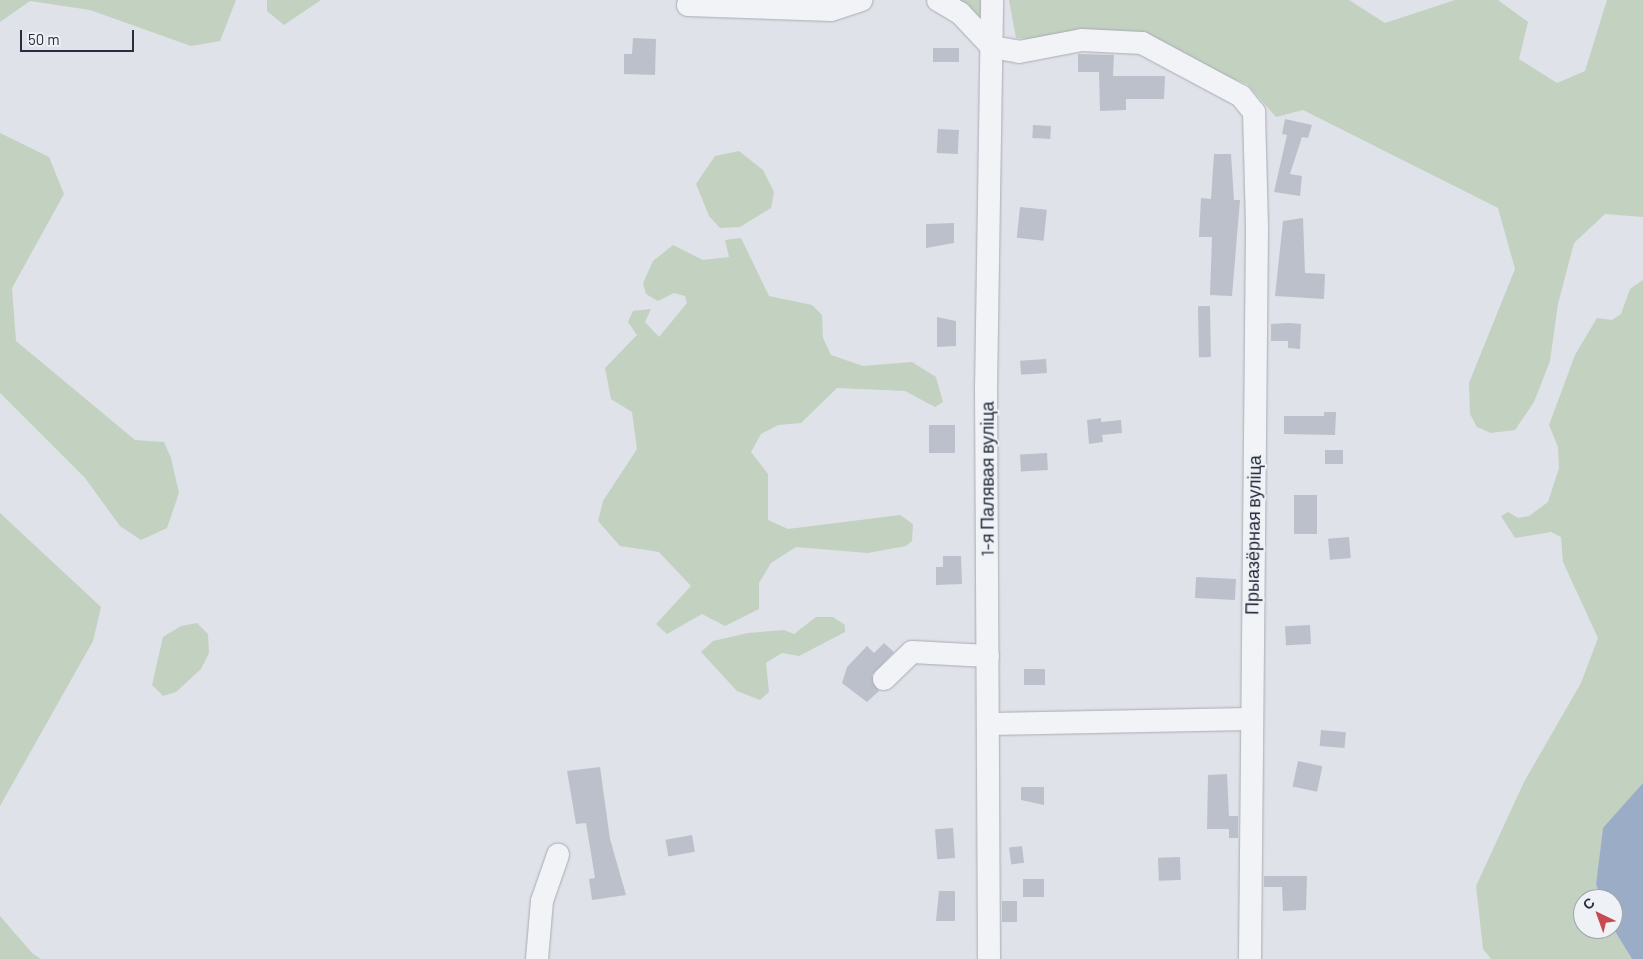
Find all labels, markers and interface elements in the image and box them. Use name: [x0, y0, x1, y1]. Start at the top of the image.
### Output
scale bar: [22, 20, 136, 52]
text: 50 m: [28, 30, 60, 48]
street label: 1-я Палявая вуліца: [976, 401, 998, 557]
street label: Прыазёрная вуліца: [1241, 455, 1265, 615]
north arrow: [1573, 889, 1623, 939]
text: С: [1579, 894, 1598, 913]

